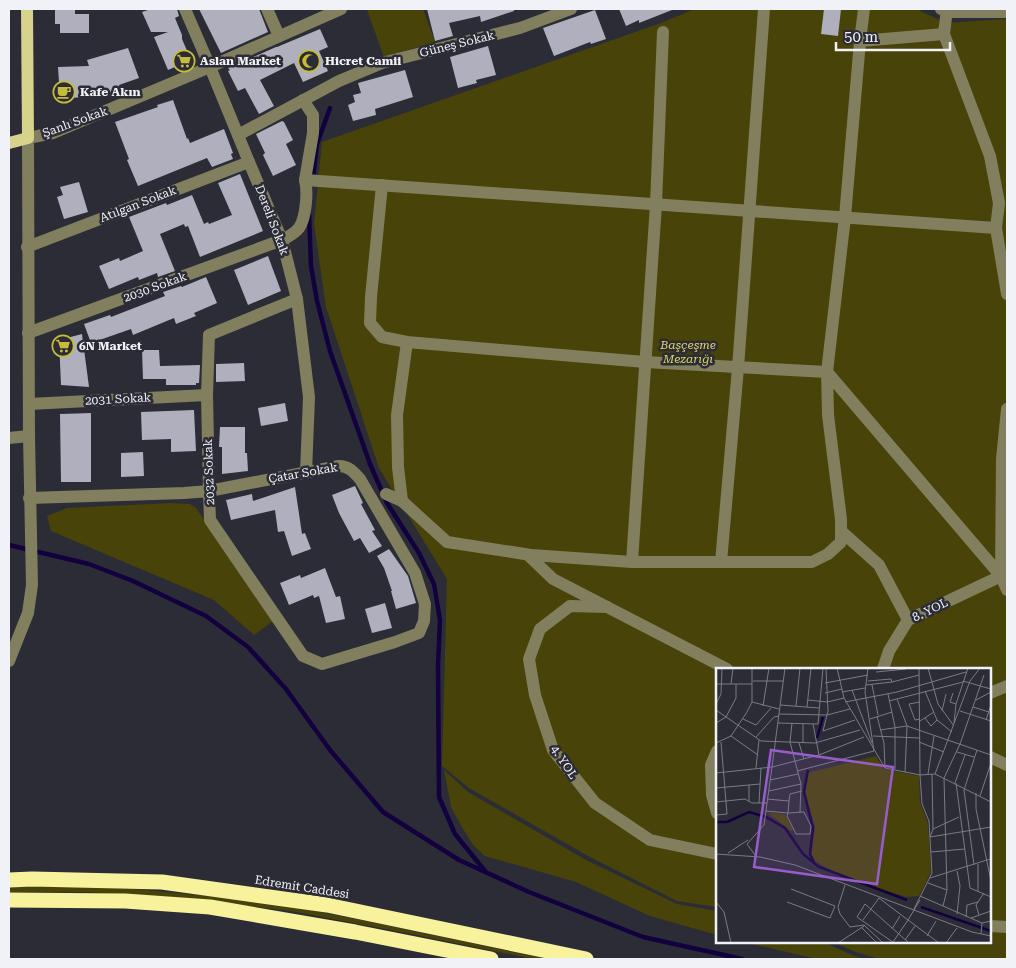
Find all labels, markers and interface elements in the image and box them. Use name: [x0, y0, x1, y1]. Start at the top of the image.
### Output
scale bar: [836, 20, 950, 52]
street label: Güneş Sokak: [418, 28, 496, 60]
text: 50 m: [844, 28, 879, 46]
supermarket icon: Aslan Market: [172, 49, 196, 73]
mosque icon: Hicret Camii: [297, 49, 321, 73]
place label: Aslan Market: [200, 54, 281, 68]
place label: Hicret Camii: [325, 54, 401, 68]
cafe icon: Kafe Akın: [52, 80, 76, 104]
place label: Kafe Akın: [80, 85, 141, 99]
street label: Şanlı Sokak: [40, 104, 110, 140]
street label: Atılgan Sokak: [98, 183, 178, 225]
street label: Dereli Sokak: [252, 183, 292, 257]
street label: 2030 Sokak: [121, 269, 189, 305]
supermarket icon: 6N Market: [51, 334, 75, 358]
park label: Başçeşme Mezarığı: [659, 338, 716, 366]
place label: 6N Market: [79, 339, 142, 353]
street label: 2031 Sokak: [85, 390, 152, 408]
street label: 2032 Sokak: [201, 438, 217, 505]
street label: Çatar Sokak: [267, 460, 339, 486]
street label: 8. YOL: [910, 595, 950, 625]
inset map: [716, 668, 991, 943]
street label: 4. YOL: [548, 743, 580, 781]
street label: Edremit Caddesi: [254, 873, 350, 901]

